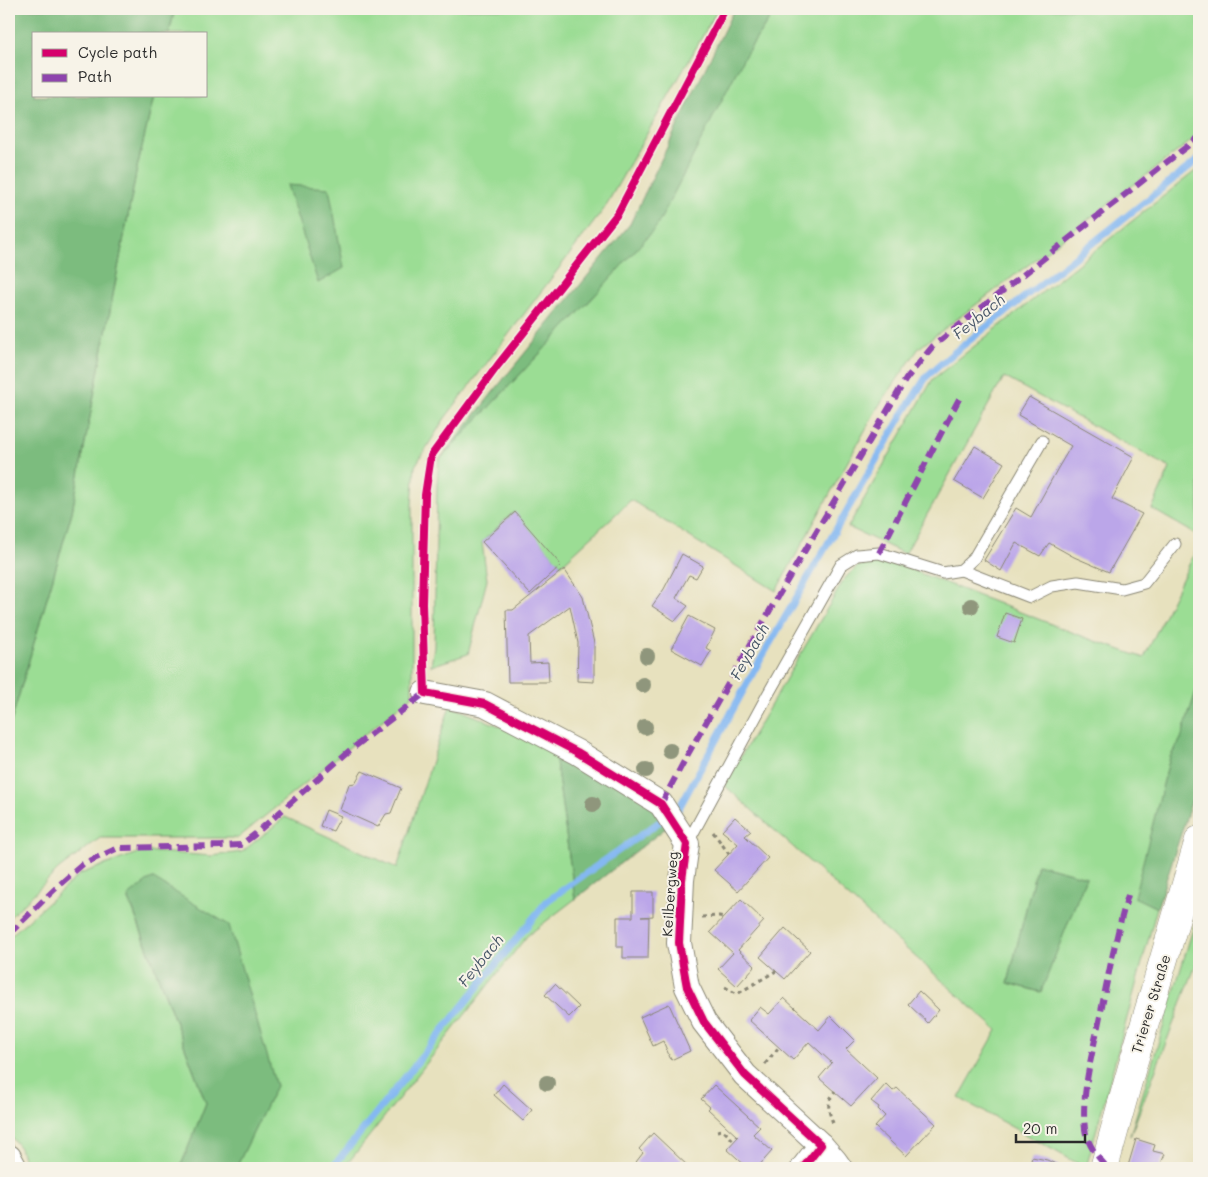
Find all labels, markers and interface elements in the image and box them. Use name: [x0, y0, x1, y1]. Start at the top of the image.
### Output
legend: [32, 32, 208, 98]
text: Cycle path: [78, 42, 157, 62]
text: Path: [78, 66, 112, 86]
water label: Feybach: [948, 289, 1009, 343]
water label: Feybach: [725, 620, 773, 683]
street label: Keilbergweg: [657, 851, 682, 937]
water label: Feybach: [453, 930, 507, 991]
street label: Trierer Straße: [1126, 952, 1175, 1056]
scale bar: [1016, 1112, 1084, 1144]
text: 20 m: [1023, 1118, 1057, 1138]

